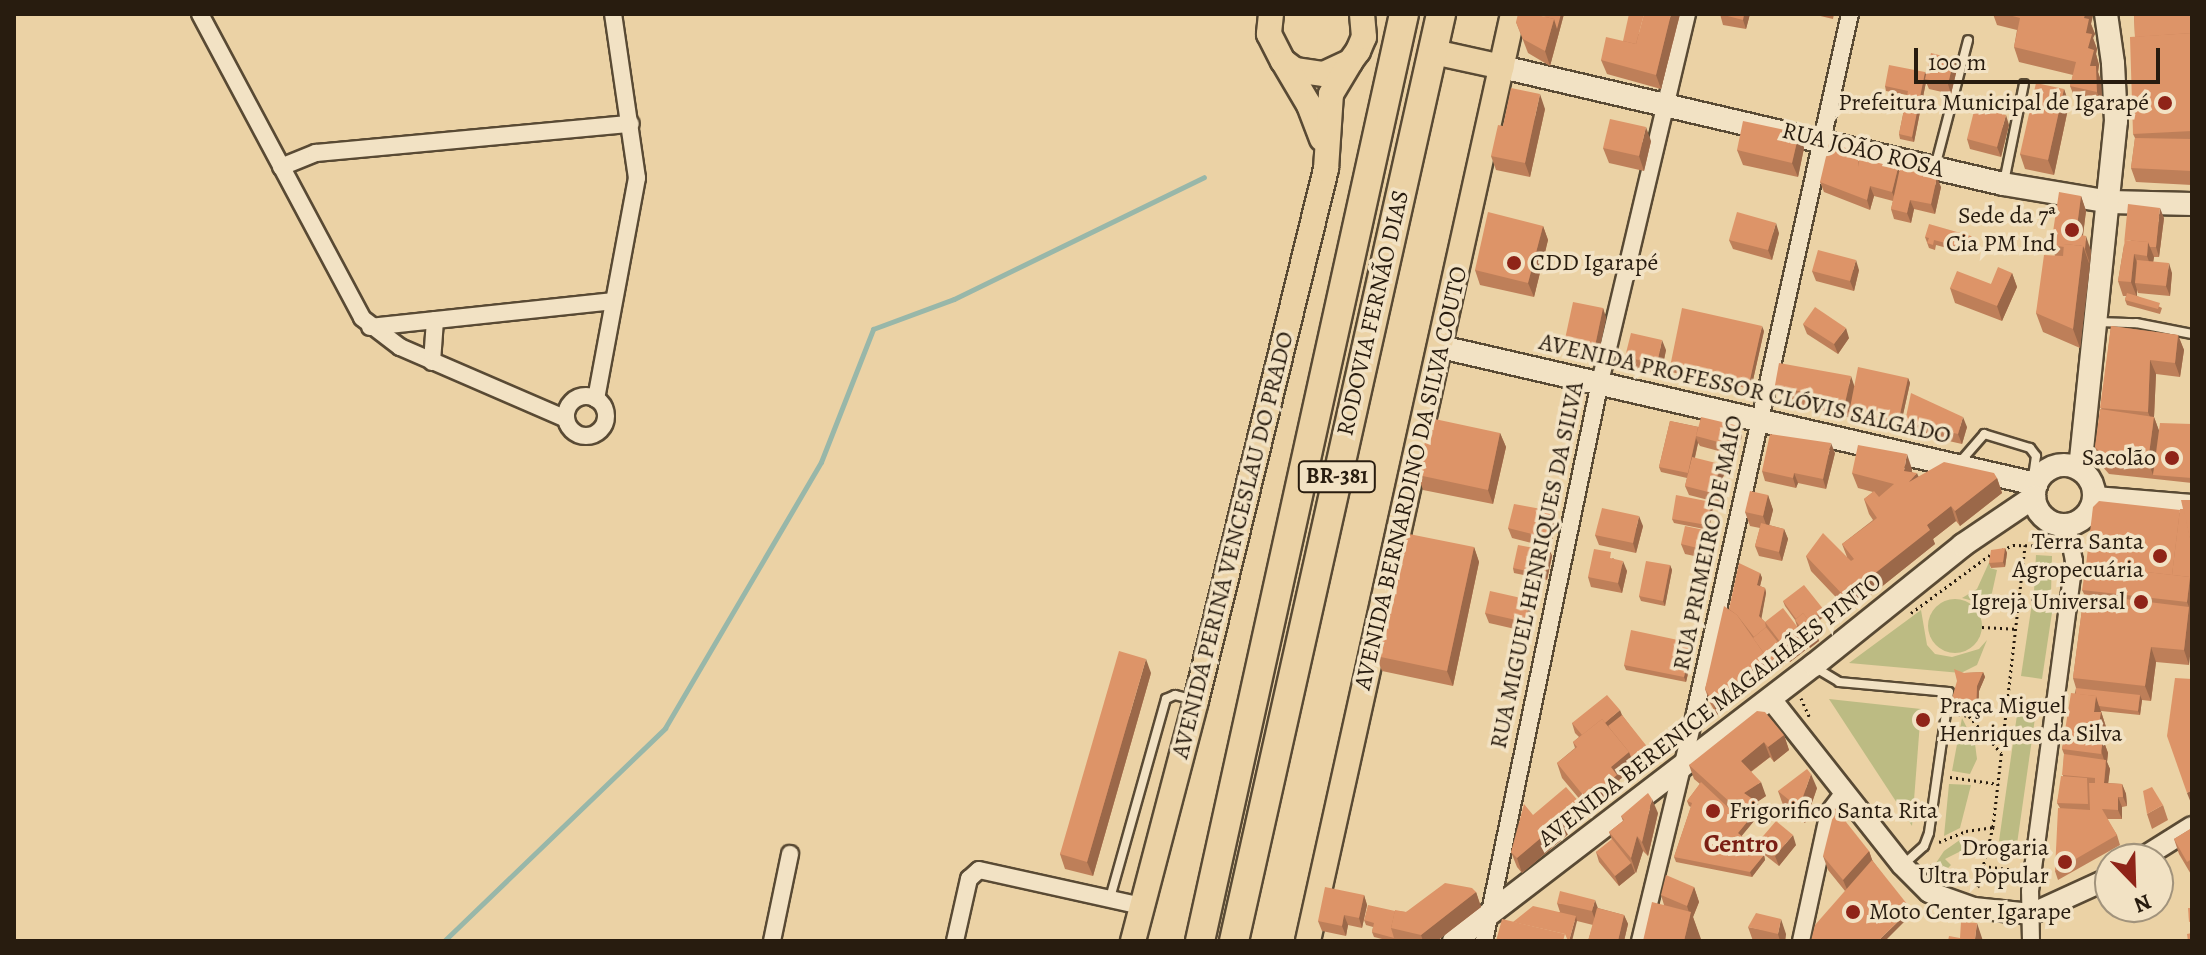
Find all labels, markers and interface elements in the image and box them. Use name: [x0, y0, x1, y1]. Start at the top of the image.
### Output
scale bar: [1918, 32, 2164, 82]
text: 100 m: [1928, 46, 1987, 78]
place label: Prefeitura Municipal de Igarapé: [1838, 89, 2149, 117]
marker: Prefeitura Municipal de Igarapé: [2156, 94, 2174, 112]
street label: RUA JOÃO ROSA: [1779, 116, 1947, 184]
street label: RODOVIA FERNÃO DIAS: [1331, 188, 1415, 438]
place label: Sede da 7ª Cia PM Ind: [1946, 202, 2056, 258]
marker: Sede da 7ª Cia PM Ind: [2063, 221, 2081, 239]
place label: CDD Igarapé: [1530, 249, 1658, 277]
marker: CDD Igarapé: [1505, 254, 1523, 272]
street label: AVENIDA BERNARDINO DA SILVA COUTO: [1348, 263, 1474, 693]
street label: AVENIDA PROFESSOR CLÓVIS SALGADO: [1536, 328, 1954, 450]
street label: AVENIDA PERINA VENCESLAU DO PRADO: [1166, 329, 1300, 761]
street label: RUA MIGUEL HENRIQUES DA SILVA: [1484, 379, 1590, 751]
street label: RUA PRIMEIRO DE MAIO: [1667, 413, 1749, 673]
place label: Sacolão: [2082, 444, 2156, 472]
marker: Sacolão: [2163, 449, 2181, 467]
road number: BR-381: [1297, 459, 1377, 495]
place label: Terra Santa Agropecuária: [2012, 528, 2144, 584]
marker: Terra Santa Agropecuária: [2151, 547, 2169, 565]
street label: AVENIDA BERENICE MAGALHÃES PINTO: [1533, 567, 1887, 853]
place label: Igreja Universal: [1970, 588, 2125, 616]
marker: Igreja Universal: [2132, 593, 2150, 611]
place label: Praça Miguel Henriques da Silva: [1939, 692, 2122, 748]
marker: Praça Miguel Henriques da Silva: [1914, 711, 1932, 729]
place label: Frigorifico Santa Rita: [1729, 797, 1938, 825]
marker: Frigorifico Santa Rita: [1704, 802, 1722, 820]
district label: Centro: [1704, 828, 1778, 860]
place label: Drogaria Ultra Popular: [1918, 834, 2049, 890]
north arrow: [2094, 843, 2174, 923]
marker: Drogaria Ultra Popular: [2056, 853, 2074, 871]
text: N: [2129, 886, 2156, 920]
place label: Moto Center Igarape: [1869, 898, 2071, 926]
marker: Moto Center Igarape: [1844, 903, 1862, 921]

